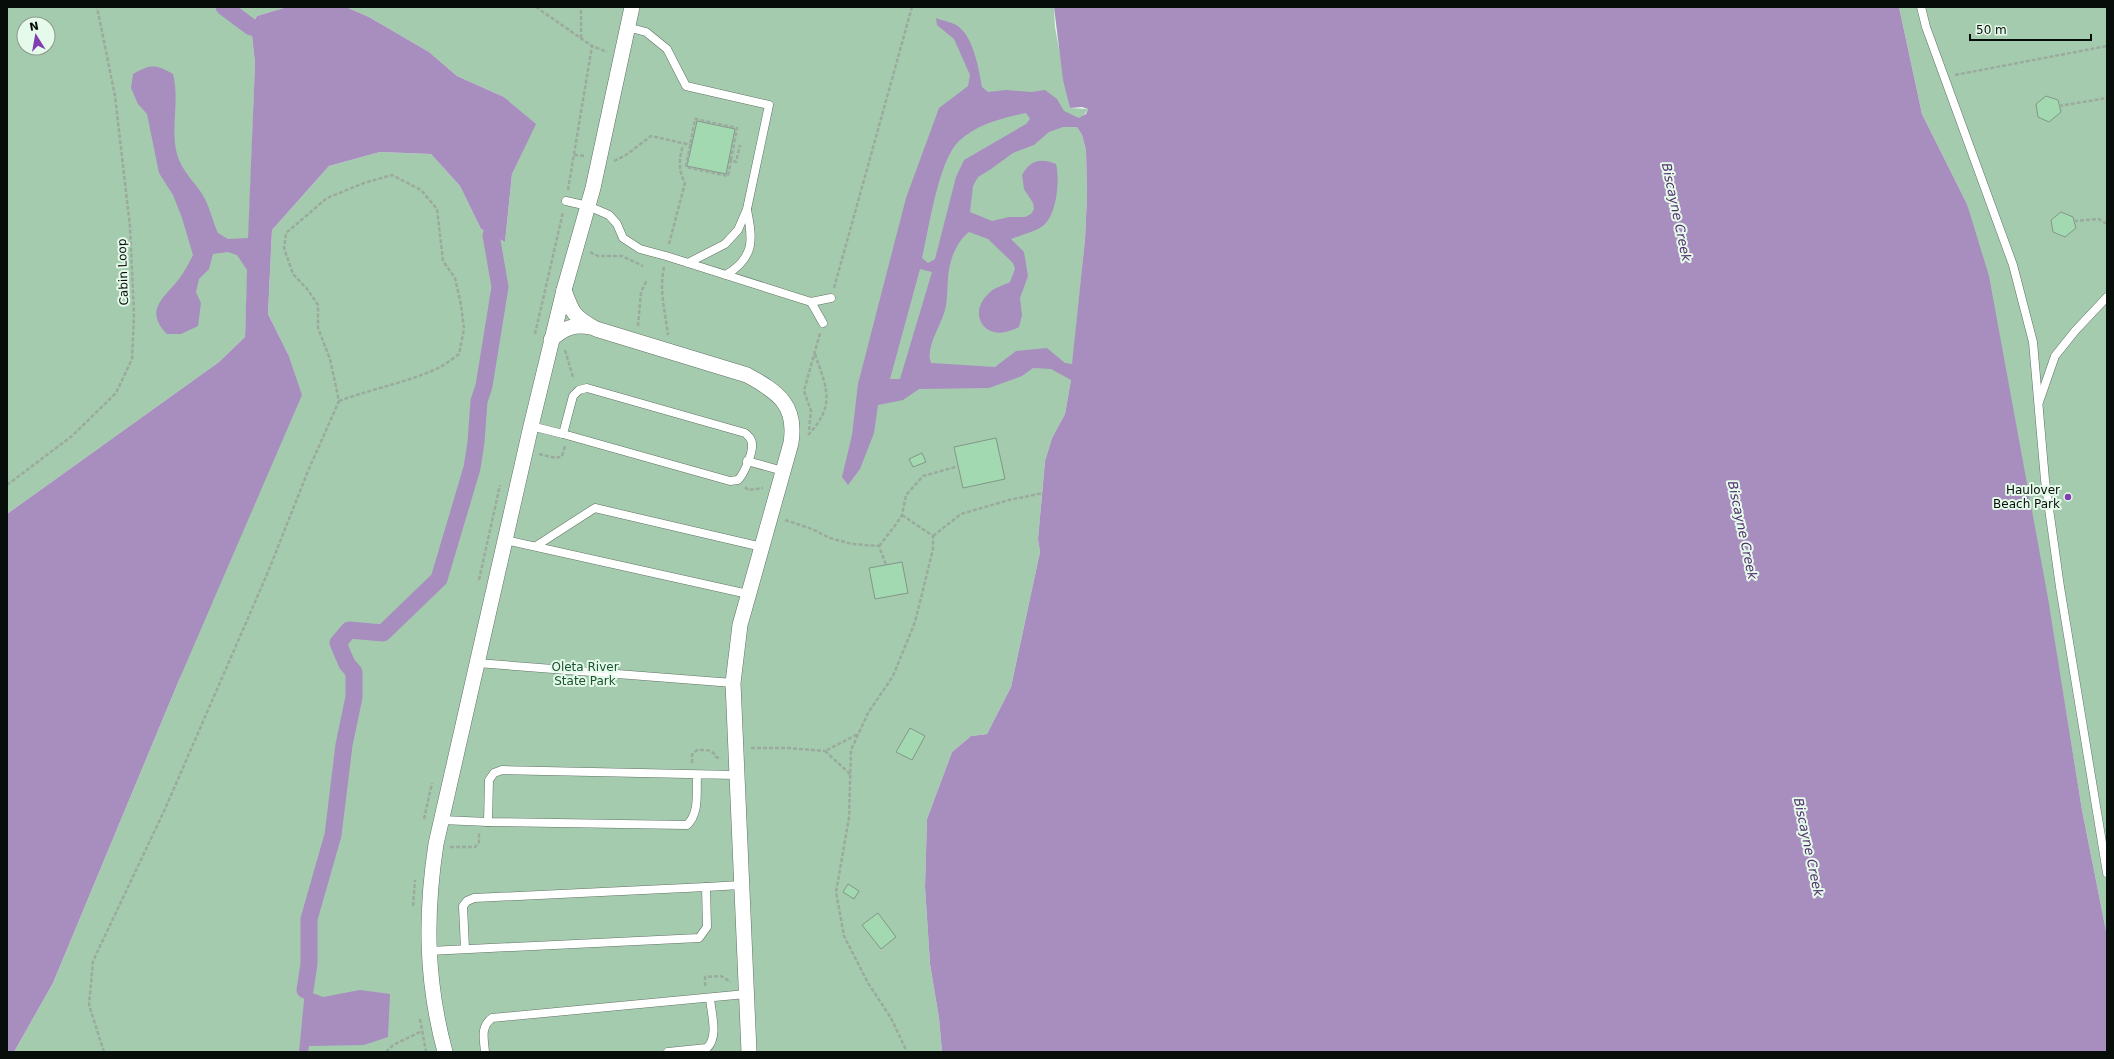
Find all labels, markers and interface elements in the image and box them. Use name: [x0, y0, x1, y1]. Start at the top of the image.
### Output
north arrow: [16, 16, 56, 56]
scale bar: [1970, 16, 2091, 42]
text: N: [28, 19, 40, 34]
text: 50 m: [1976, 23, 2007, 37]
water label: Biscayne Creek: [1659, 161, 1694, 263]
street label: Cabin Loop: [115, 238, 131, 306]
water label: Biscayne Creek: [1725, 479, 1760, 581]
place label: Haulover Beach Park: [1993, 483, 2060, 511]
marker: Haulover Beach Park: [2063, 492, 2073, 502]
park label: Oleta River State Park: [551, 660, 619, 688]
water label: Biscayne Creek: [1791, 796, 1826, 898]

